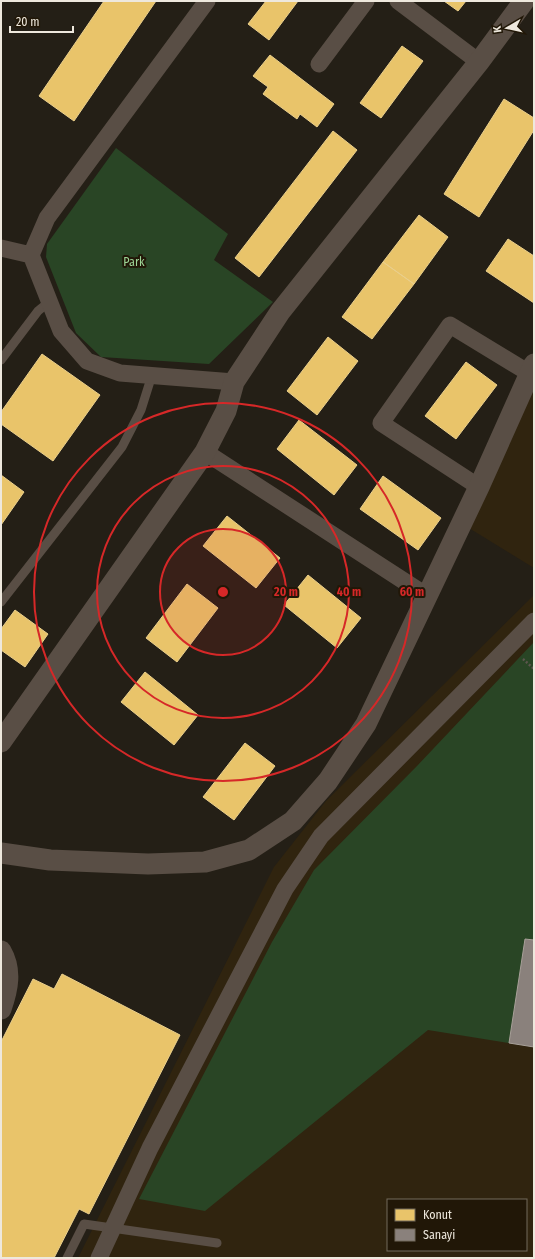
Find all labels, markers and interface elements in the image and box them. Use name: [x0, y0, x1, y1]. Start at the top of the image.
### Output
scale bar: [10, 8, 73, 34]
north arrow: [487, 8, 527, 48]
text: 20 m: [16, 15, 40, 29]
text: K: [491, 25, 505, 34]
park label: Park: [123, 255, 145, 269]
centre of rings: [216, 585, 230, 599]
text: 20 m: [273, 585, 298, 599]
text: 40 m: [337, 585, 361, 599]
text: 60 m: [400, 585, 424, 599]
legend: [387, 1199, 527, 1251]
text: Konut: [423, 1208, 452, 1222]
text: Sanayi: [423, 1228, 455, 1242]

